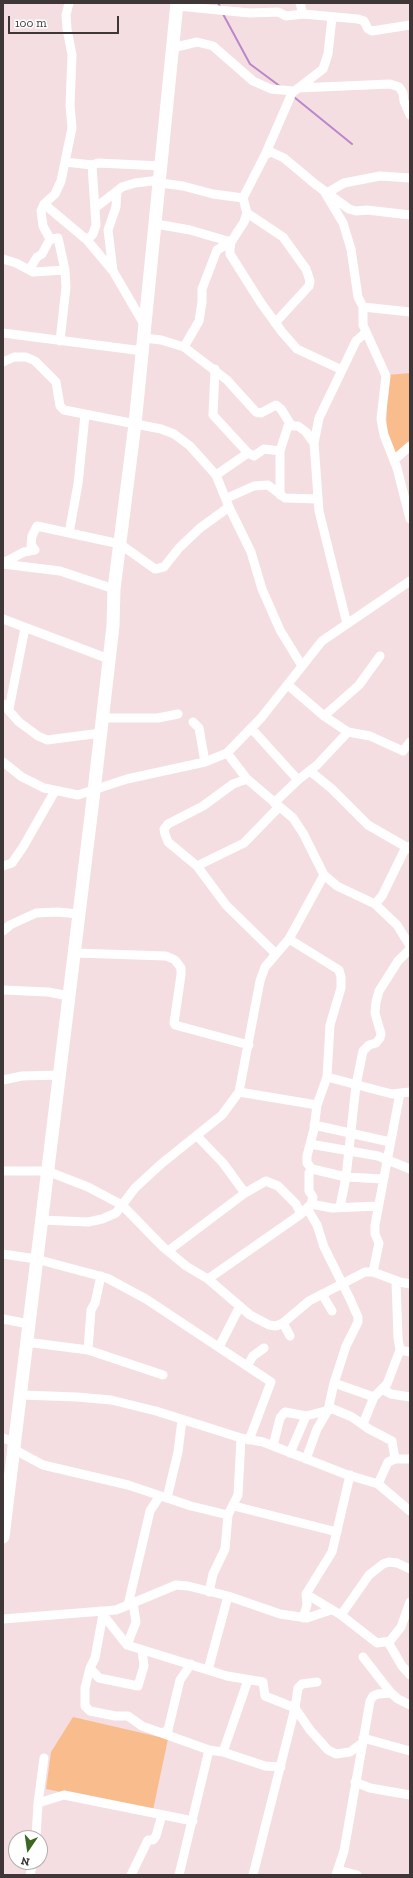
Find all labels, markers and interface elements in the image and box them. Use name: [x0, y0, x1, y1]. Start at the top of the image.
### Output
scale bar: [10, 8, 121, 34]
text: 100 m: [15, 16, 47, 30]
north arrow: [8, 1830, 48, 1870]
text: N: [20, 1854, 31, 1868]

